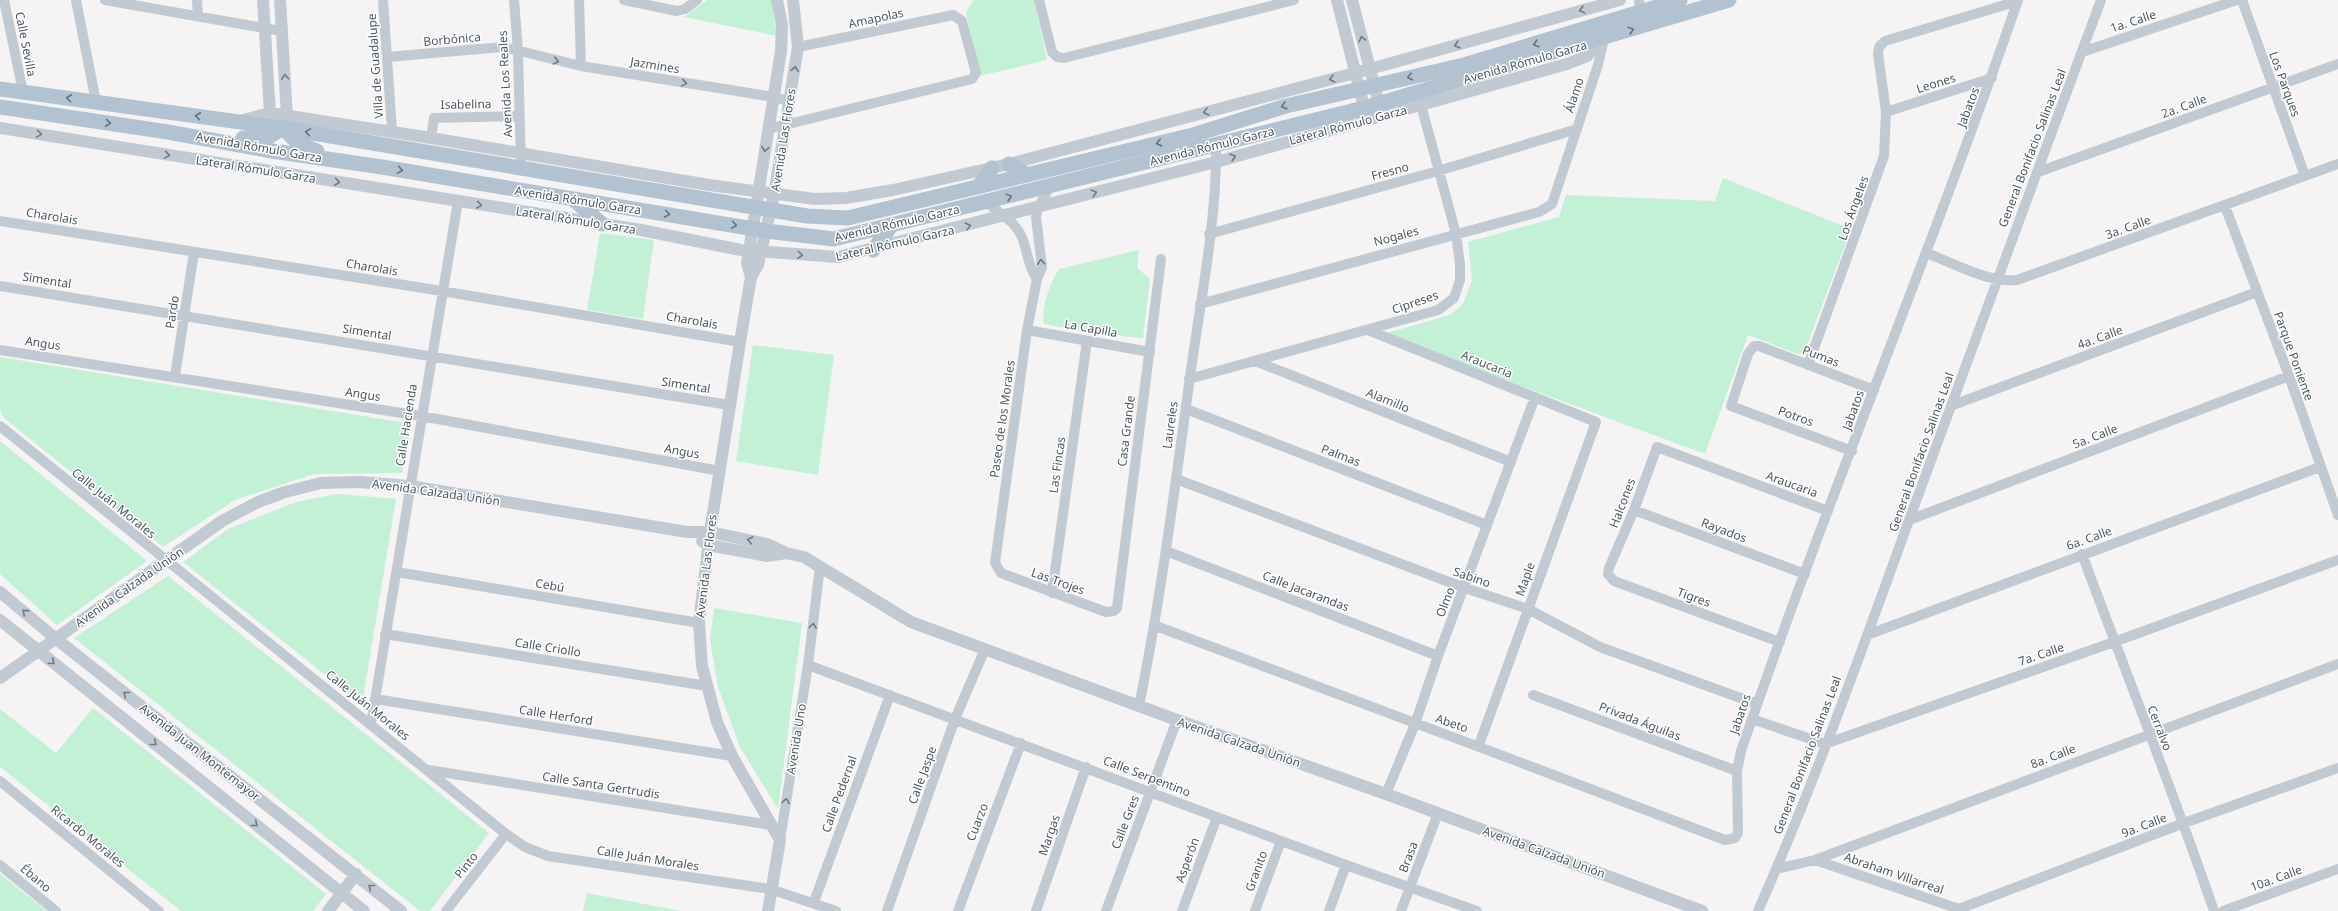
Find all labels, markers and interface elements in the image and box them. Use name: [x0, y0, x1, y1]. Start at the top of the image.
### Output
street label: Amapolas: [847, 4, 905, 32]
one-way arrow: [1579, 6, 1586, 14]
street label: 1a. Calle: [2108, 6, 2158, 36]
street label: Calle Sevilla: [11, 10, 41, 78]
street label: Villa de Guadalupe: [363, 13, 387, 119]
one-way arrow: [1627, 26, 1634, 35]
street label: Borbónica: [423, 28, 481, 50]
street label: Avenida Los Reales: [494, 30, 516, 138]
one-way arrow: [1358, 36, 1367, 43]
street label: Avenida Rómulo Garza: [1461, 36, 1589, 88]
one-way arrow: [1532, 39, 1539, 48]
one-way arrow: [1454, 40, 1461, 49]
street label: Los Parques: [2265, 49, 2305, 119]
street label: Jazmines: [628, 53, 681, 77]
one-way arrow: [552, 56, 559, 64]
one-way arrow: [790, 66, 799, 72]
street label: General Bonifacio Salinas Leal: [1994, 66, 2070, 230]
street label: Leones: [1914, 69, 1958, 97]
one-way arrow: [1407, 73, 1413, 81]
one-way arrow: [280, 74, 289, 80]
one-way arrow: [1329, 75, 1335, 83]
street label: Álamo: [1560, 75, 1588, 115]
one-way arrow: [681, 78, 687, 87]
street label: Jabatos: [1952, 84, 1983, 130]
street label: Avenida Las Flores: [766, 87, 800, 193]
street label: 2a. Calle: [2159, 90, 2209, 122]
one-way arrow: [66, 94, 72, 103]
street label: Isabelina: [440, 95, 492, 113]
street label: Lateral Rómulo Garza: [1287, 101, 1409, 149]
one-way arrow: [1280, 102, 1287, 110]
one-way arrow: [1203, 107, 1210, 116]
one-way arrow: [195, 112, 201, 121]
one-way arrow: [105, 118, 111, 127]
street label: Avenida Rómulo Garza: [1148, 122, 1276, 170]
street label: Avenida Rómulo Garza: [195, 128, 323, 166]
one-way arrow: [305, 128, 311, 137]
one-way arrow: [35, 129, 42, 138]
one-way arrow: [1156, 139, 1162, 147]
one-way arrow: [761, 146, 770, 152]
one-way arrow: [164, 150, 170, 158]
street label: Lateral Rómulo Garza: [195, 151, 317, 187]
one-way arrow: [1229, 153, 1236, 162]
street label: Fresno: [1369, 158, 1411, 184]
one-way arrow: [397, 165, 403, 174]
street label: Los Ángeles: [1834, 173, 1873, 243]
one-way arrow: [334, 177, 340, 186]
street label: Avenida Rómulo Garza: [513, 182, 643, 218]
one-way arrow: [1090, 189, 1097, 198]
one-way arrow: [1006, 193, 1012, 201]
one-way arrow: [476, 200, 482, 209]
street label: Avenida Rómulo Garza: [833, 200, 961, 246]
street label: Lateral Rómulo Garza: [515, 202, 637, 238]
street label: Charolais: [25, 204, 79, 229]
one-way arrow: [664, 209, 670, 218]
street label: 3a. Calle: [2103, 211, 2153, 243]
one-way arrow: [731, 220, 737, 229]
street label: Lateral Rómulo Garza: [834, 221, 956, 265]
one-way arrow: [965, 222, 971, 230]
street label: Nogales: [1372, 222, 1421, 250]
one-way arrow: [797, 251, 803, 260]
street label: Charolais: [345, 255, 399, 280]
one-way arrow: [1037, 259, 1045, 265]
street label: Simental: [21, 268, 73, 292]
street label: Cipreses: [1390, 286, 1441, 318]
street label: Pardo: [161, 294, 183, 330]
street label: Charolais: [665, 307, 720, 333]
street label: Parque Poniente: [2270, 309, 2318, 403]
street label: La Capilla: [1063, 315, 1119, 341]
street label: Simental: [341, 320, 393, 344]
street label: 4a. Calle: [2075, 321, 2125, 353]
street label: Angus: [24, 332, 62, 354]
street label: Pumas: [1800, 341, 1842, 371]
street label: Araucaria: [1459, 346, 1515, 382]
street label: Paseo de los Morales: [985, 359, 1019, 479]
street label: General Bonifacio Salinas Leal: [1884, 370, 1958, 534]
street label: Simental: [660, 373, 712, 397]
street label: Angus: [344, 383, 382, 405]
street label: Calle Hacienda: [391, 383, 421, 467]
street label: Alamillo: [1364, 384, 1412, 416]
street label: Jabatos: [1838, 387, 1868, 433]
street label: Casa Grande: [1113, 394, 1139, 468]
street label: Laureles: [1158, 400, 1182, 450]
street label: Potros: [1776, 402, 1816, 430]
street label: 5a. Calle: [2070, 420, 2120, 452]
street label: Las Fincas: [1045, 435, 1069, 494]
street label: Angus: [663, 440, 701, 463]
street label: Palmas: [1319, 440, 1363, 470]
street label: Calle Juán Morales: [68, 464, 160, 542]
street label: Araucaria: [1764, 467, 1820, 501]
street label: Avenida Calzada Unión: [371, 475, 501, 509]
street label: Halcones: [1605, 476, 1639, 530]
street label: Avenida Las Flores: [691, 513, 721, 619]
street label: Rayados: [1699, 514, 1749, 547]
street label: 6a. Calle: [2064, 522, 2114, 554]
one-way arrow: [747, 537, 753, 545]
street label: Avenida Calzada Unión: [71, 543, 187, 631]
street label: Maple: [1511, 560, 1539, 598]
street label: Sabino: [1451, 563, 1493, 591]
street label: Las Trojes: [1029, 564, 1087, 599]
street label: Calle Jacarandas: [1260, 567, 1352, 615]
street label: Cebú: [534, 574, 566, 596]
street label: Tigres: [1675, 583, 1713, 611]
street label: Olmo: [1431, 584, 1459, 620]
one-way arrow: [22, 610, 29, 617]
one-way arrow: [808, 623, 817, 629]
street label: Calle Criollo: [514, 633, 582, 661]
street label: 7a. Calle: [2016, 638, 2066, 670]
one-way arrow: [48, 658, 55, 665]
street label: Calle Juán Morales: [322, 666, 414, 744]
street label: General Bonifacio Salinas Leal: [1769, 673, 1845, 837]
one-way arrow: [123, 691, 130, 698]
street label: Jabatos: [1725, 691, 1755, 737]
street label: Privada Águilas: [1597, 698, 1684, 745]
street label: Avenida Juan Montemayor: [136, 699, 264, 805]
street label: Calle Herford: [518, 701, 594, 729]
street label: Avenida Uno: [782, 702, 810, 776]
street label: Cerralvo: [2144, 703, 2176, 753]
street label: Abeto: [1433, 710, 1471, 736]
street label: Avenida Calzada Unión: [1175, 713, 1303, 771]
one-way arrow: [149, 739, 156, 746]
street label: 8a. Calle: [2028, 740, 2078, 772]
street label: Calle Jaspe: [904, 744, 940, 806]
street label: Calle Serpentino: [1101, 752, 1193, 800]
street label: Calle Pedernal: [817, 753, 861, 835]
street label: Calle Santa Gertrudis: [541, 767, 661, 803]
street label: Calle Gres: [1107, 792, 1143, 851]
one-way arrow: [781, 798, 790, 804]
street label: Cuarzo: [962, 800, 992, 844]
street label: Ricardo Morales: [47, 801, 129, 871]
street label: 9a. Calle: [2119, 809, 2169, 841]
street label: Margas: [1034, 812, 1064, 858]
one-way arrow: [251, 820, 258, 827]
street label: Avenida Calzada Unión: [1480, 822, 1608, 882]
street label: Asperón: [1171, 835, 1203, 885]
street label: Brasa: [1394, 839, 1422, 875]
street label: Calle Juán Morales: [596, 842, 701, 875]
street label: Pinto: [450, 848, 482, 882]
street label: Granito: [1241, 848, 1271, 894]
street label: Abraham Villarreal: [1842, 848, 1946, 898]
street label: Ébano: [17, 860, 55, 896]
street label: 10a. Calle: [2248, 861, 2305, 895]
one-way arrow: [369, 884, 376, 891]

